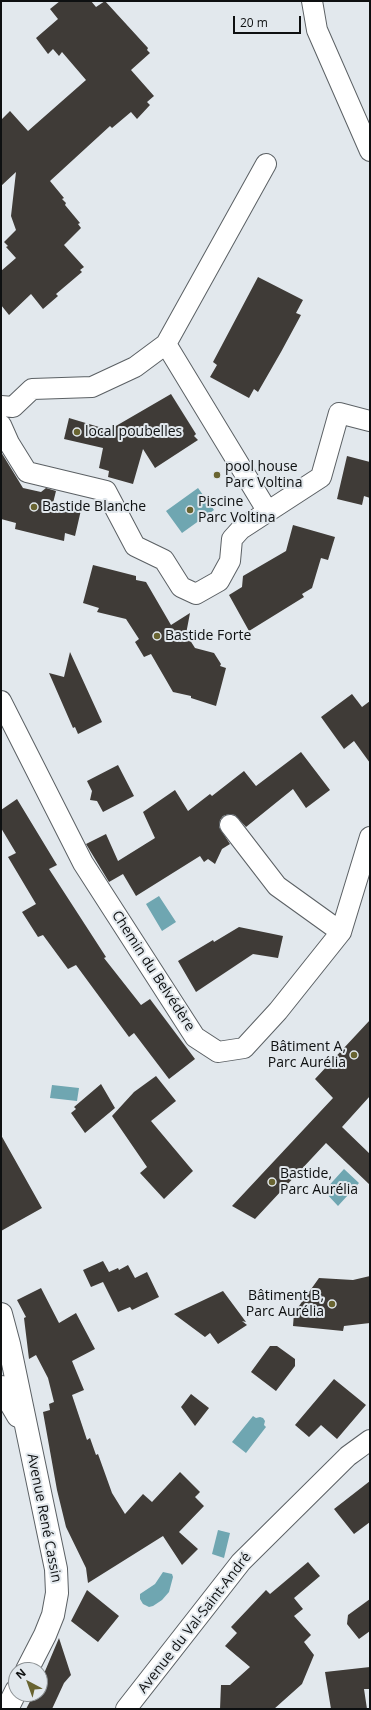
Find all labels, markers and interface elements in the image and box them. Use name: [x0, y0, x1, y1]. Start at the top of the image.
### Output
scale bar: [235, 8, 303, 34]
text: 20 m: [240, 14, 268, 31]
place label: local poubelles: [85, 424, 182, 440]
marker: local poubelles: [72, 427, 82, 437]
place label: pool house Parc Voltina: [225, 459, 302, 492]
marker: pool house Parc Voltina: [212, 470, 222, 480]
place label: Piscine Parc Voltina: [198, 494, 275, 526]
place label: Bastide Blanche: [42, 499, 146, 515]
marker: Bastide Blanche: [29, 502, 39, 512]
marker: Piscine Parc Voltina: [185, 505, 195, 515]
place label: Bastide Forte: [165, 628, 251, 644]
marker: Bastide Forte: [152, 631, 162, 641]
street label: Chemin du Belvédère: [108, 908, 198, 1034]
place label: Bâtiment A, Parc Aurélia: [268, 1039, 346, 1072]
marker: Bâtiment A, Parc Aurélia: [349, 1050, 359, 1060]
place label: Bastide, Parc Aurélia: [280, 1166, 358, 1198]
marker: Bastide, Parc Aurélia: [267, 1177, 277, 1187]
place label: Bâtiment B, Parc Aurélia: [246, 1288, 324, 1320]
marker: Bâtiment B, Parc Aurélia: [327, 1299, 337, 1309]
street label: Avenue René Cassin: [23, 1452, 65, 1584]
street label: Avenue du Val-Saint-André: [135, 1549, 255, 1697]
north arrow: [8, 1662, 48, 1702]
text: N: [12, 1665, 29, 1682]

